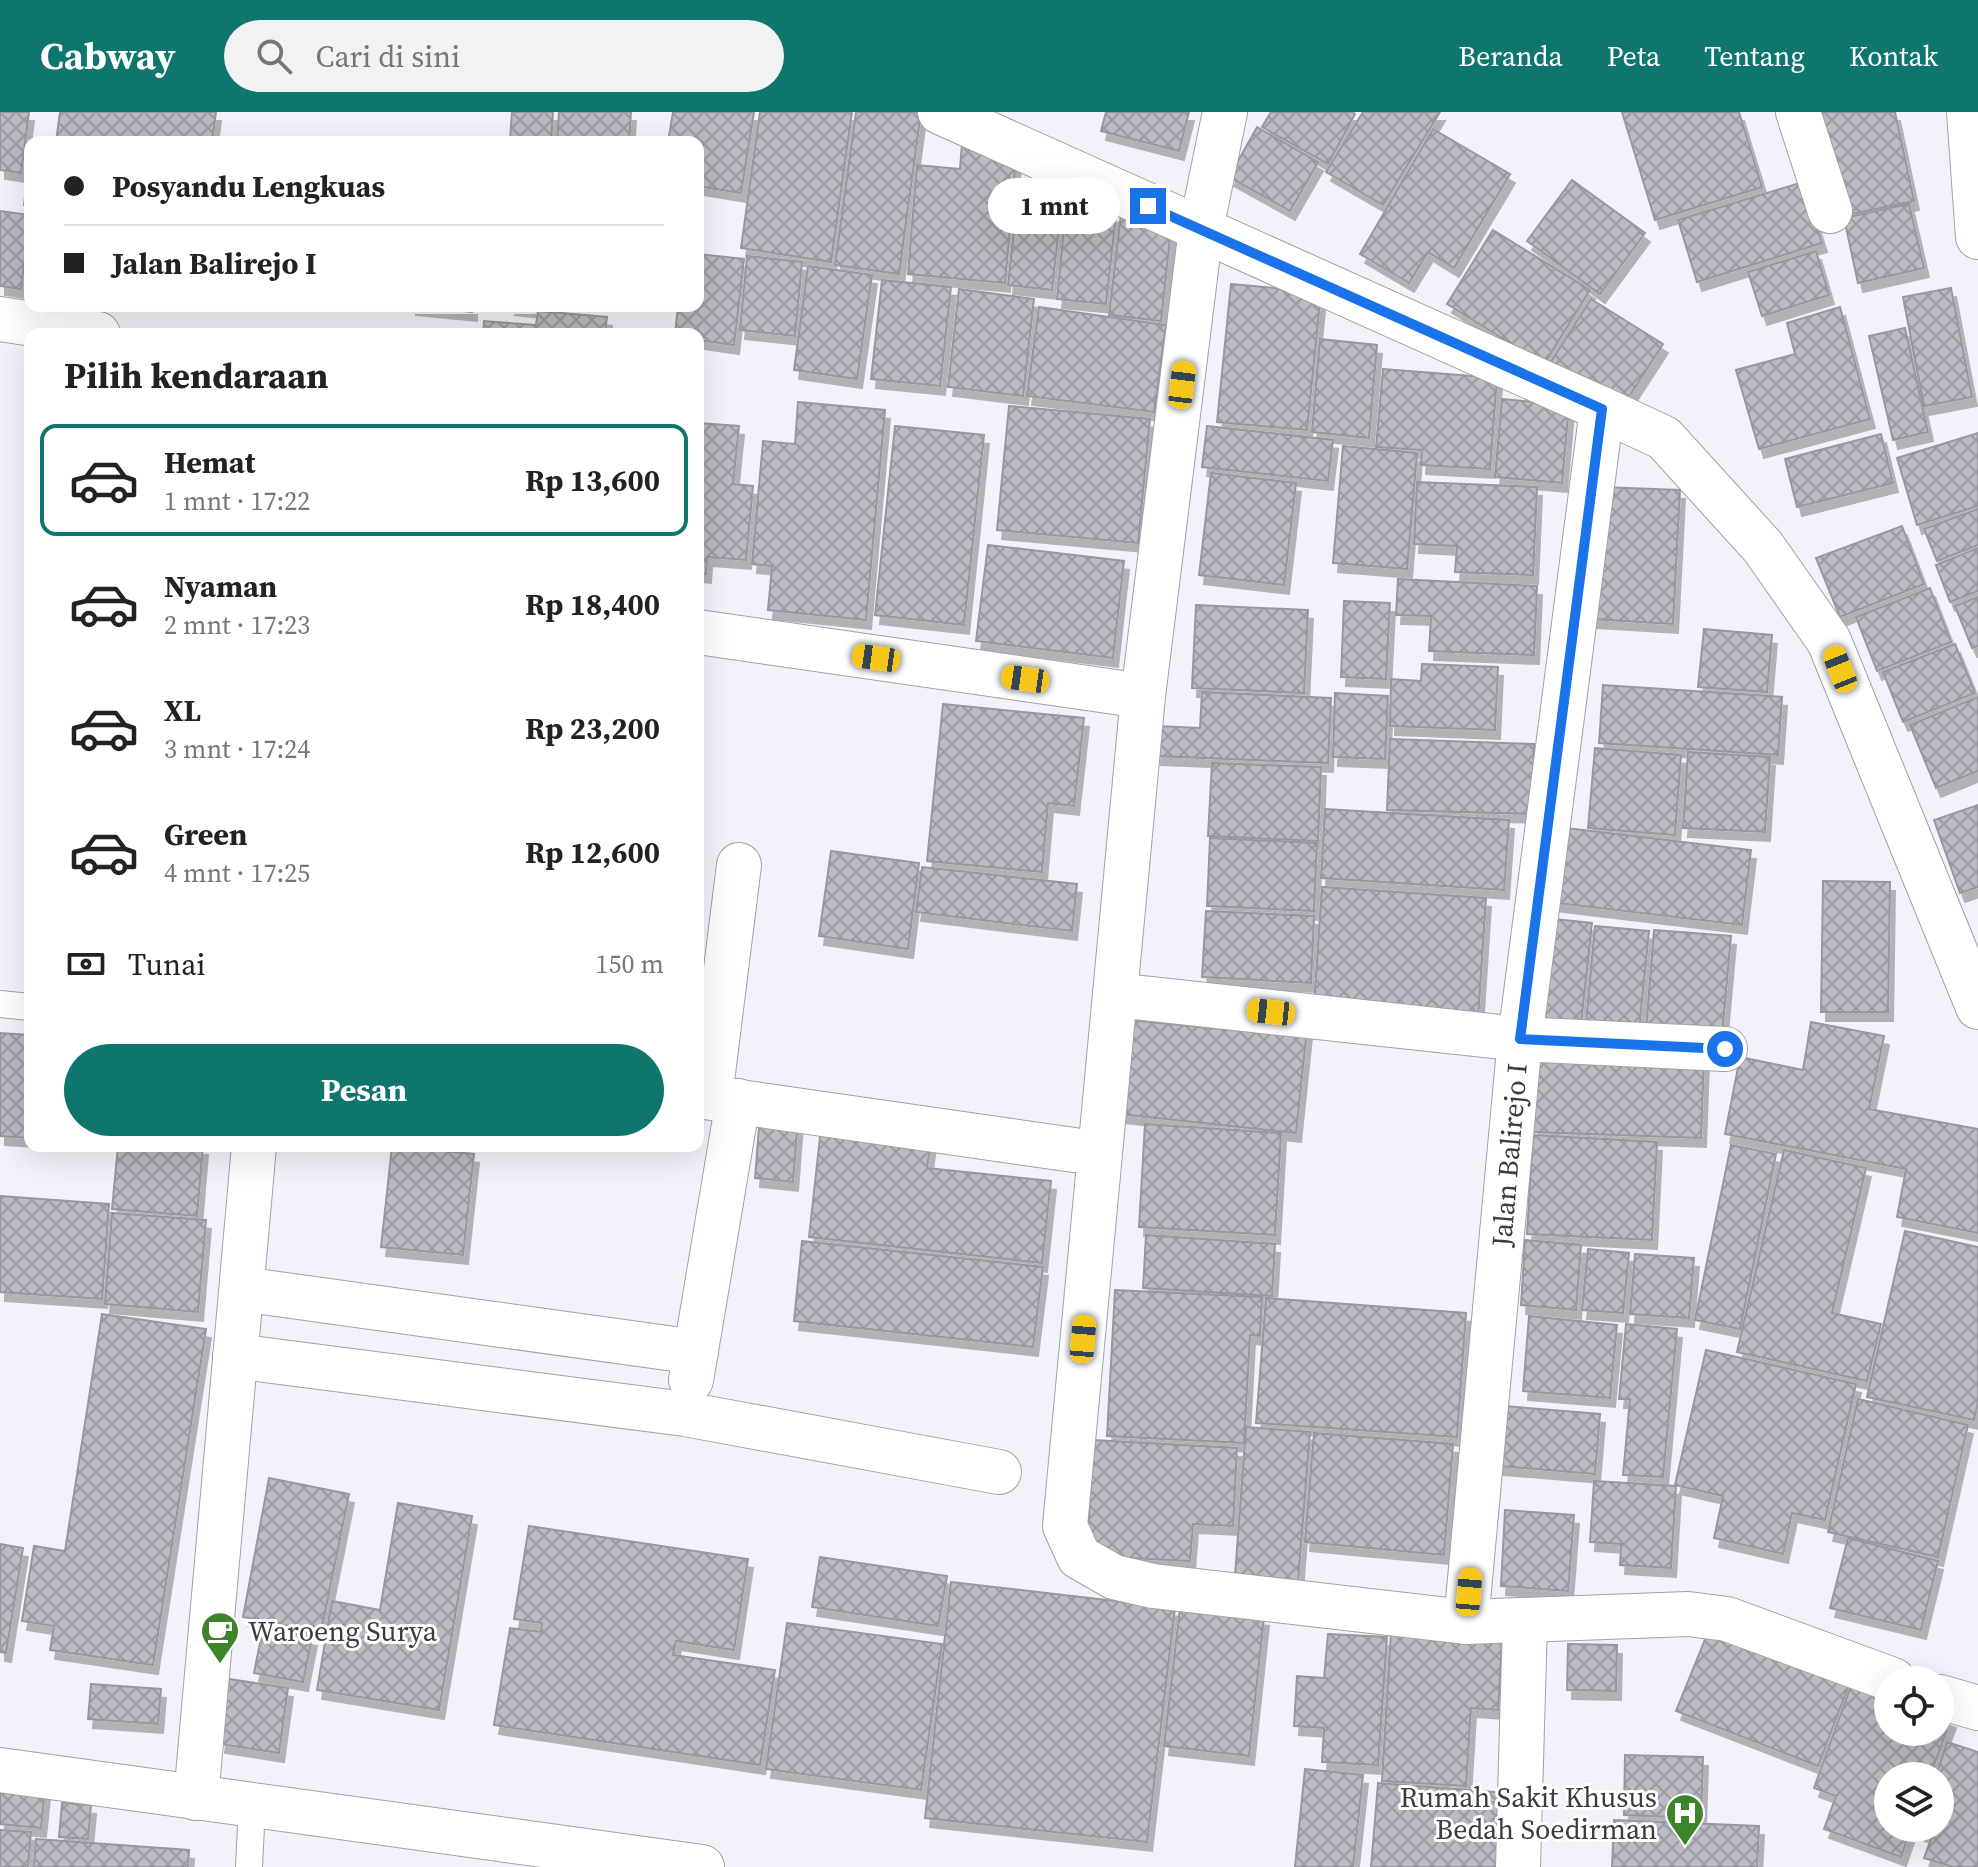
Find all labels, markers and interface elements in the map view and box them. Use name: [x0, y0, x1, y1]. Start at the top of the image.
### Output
search box: [224, 20, 784, 92]
text: Cabway: [40, 30, 176, 82]
icon: search: [252, 34, 296, 78]
text: Cari di sini: [316, 36, 460, 77]
text: Beranda: [1458, 37, 1563, 75]
text: Peta: [1607, 37, 1660, 75]
text: Tentang: [1704, 37, 1805, 75]
text: Kontak: [1849, 37, 1938, 75]
text: Posyandu Lengkuas: [112, 166, 385, 207]
callout: 1 mnt: [988, 178, 1120, 234]
text: 1 mnt: [1020, 188, 1088, 224]
route end: [1130, 188, 1166, 224]
text: Jalan Balirejo I: [112, 243, 317, 284]
text: Pilih kendaraan: [64, 351, 328, 400]
car: [1167, 360, 1197, 410]
text: Hemat: [164, 442, 255, 483]
icon: car: [68, 444, 140, 516]
text: Rp 13,600: [525, 460, 660, 501]
text: 1 mnt · 17:22: [164, 483, 310, 519]
text: Nyaman: [164, 566, 277, 607]
icon: car: [68, 568, 140, 640]
text: Rp 18,400: [525, 584, 660, 625]
text: 2 mnt · 17:23: [164, 607, 310, 643]
car: [1820, 642, 1860, 696]
car: [851, 643, 901, 673]
car: [1000, 664, 1050, 694]
text: XL: [164, 690, 201, 731]
icon: car: [68, 692, 140, 764]
text: Rp 23,200: [525, 708, 660, 749]
text: 3 mnt · 17:24: [164, 731, 310, 767]
text: Green: [164, 814, 247, 855]
icon: car: [68, 816, 140, 888]
text: Rp 12,600: [525, 832, 660, 873]
text: 4 mnt · 17:25: [164, 855, 310, 891]
icon: cash: [64, 942, 108, 986]
text: Tunai: [128, 944, 205, 985]
text: 150 m: [596, 946, 664, 982]
car: [1246, 998, 1296, 1026]
route start: [1707, 1031, 1743, 1067]
button: Pesan: [64, 1044, 664, 1136]
street label: Jalan Balirejo I: [1482, 1062, 1536, 1249]
car: [1069, 1314, 1097, 1364]
car: [1455, 1567, 1483, 1617]
cafe icon: Waroeng Surya: [199, 1610, 241, 1665]
place label: Waroeng Surya: [248, 1612, 438, 1650]
map controls: [1874, 1666, 1954, 1842]
button: locate: [1874, 1666, 1954, 1746]
button: layers: [1874, 1762, 1954, 1842]
place label: Rumah Sakit Khusus Bedah Soedirman: [1400, 1778, 1657, 1848]
hospital icon: Rumah Sakit Khusus Bedah Soedirman: [1664, 1792, 1706, 1847]

